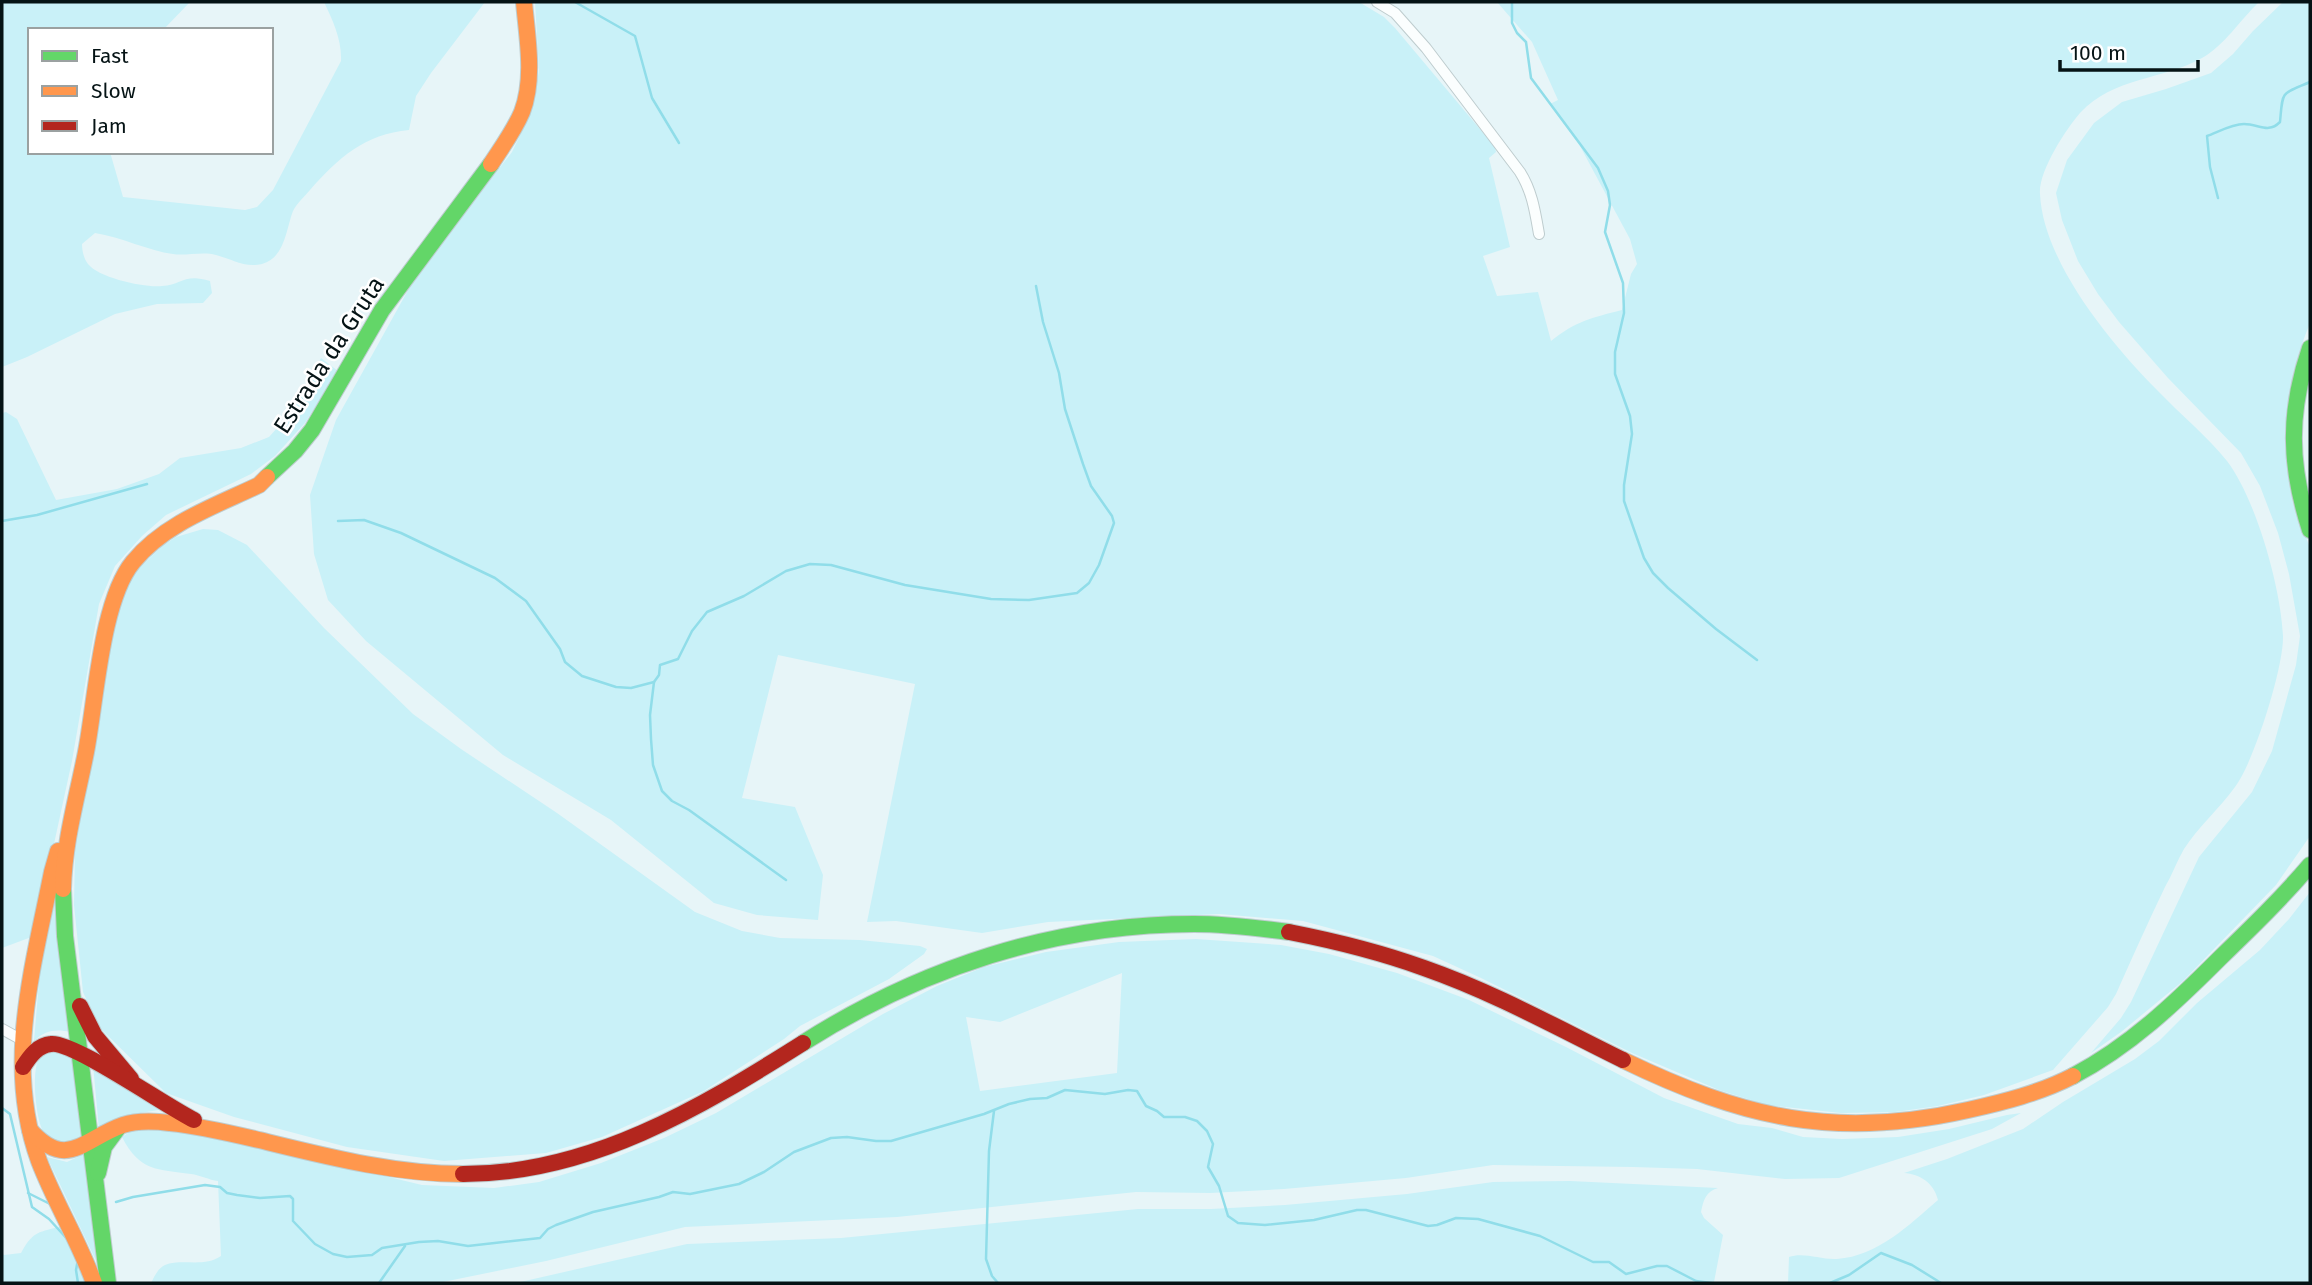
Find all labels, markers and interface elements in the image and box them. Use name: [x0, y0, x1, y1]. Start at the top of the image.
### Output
legend: [28, 28, 273, 154]
scale bar: [2060, 28, 2198, 72]
text: 100 m: [2070, 40, 2126, 66]
text: Fast: [91, 43, 129, 69]
text: Slow: [91, 78, 136, 104]
text: Jam: [91, 113, 127, 139]
street label: Estrada da Gruta: [268, 271, 390, 439]

